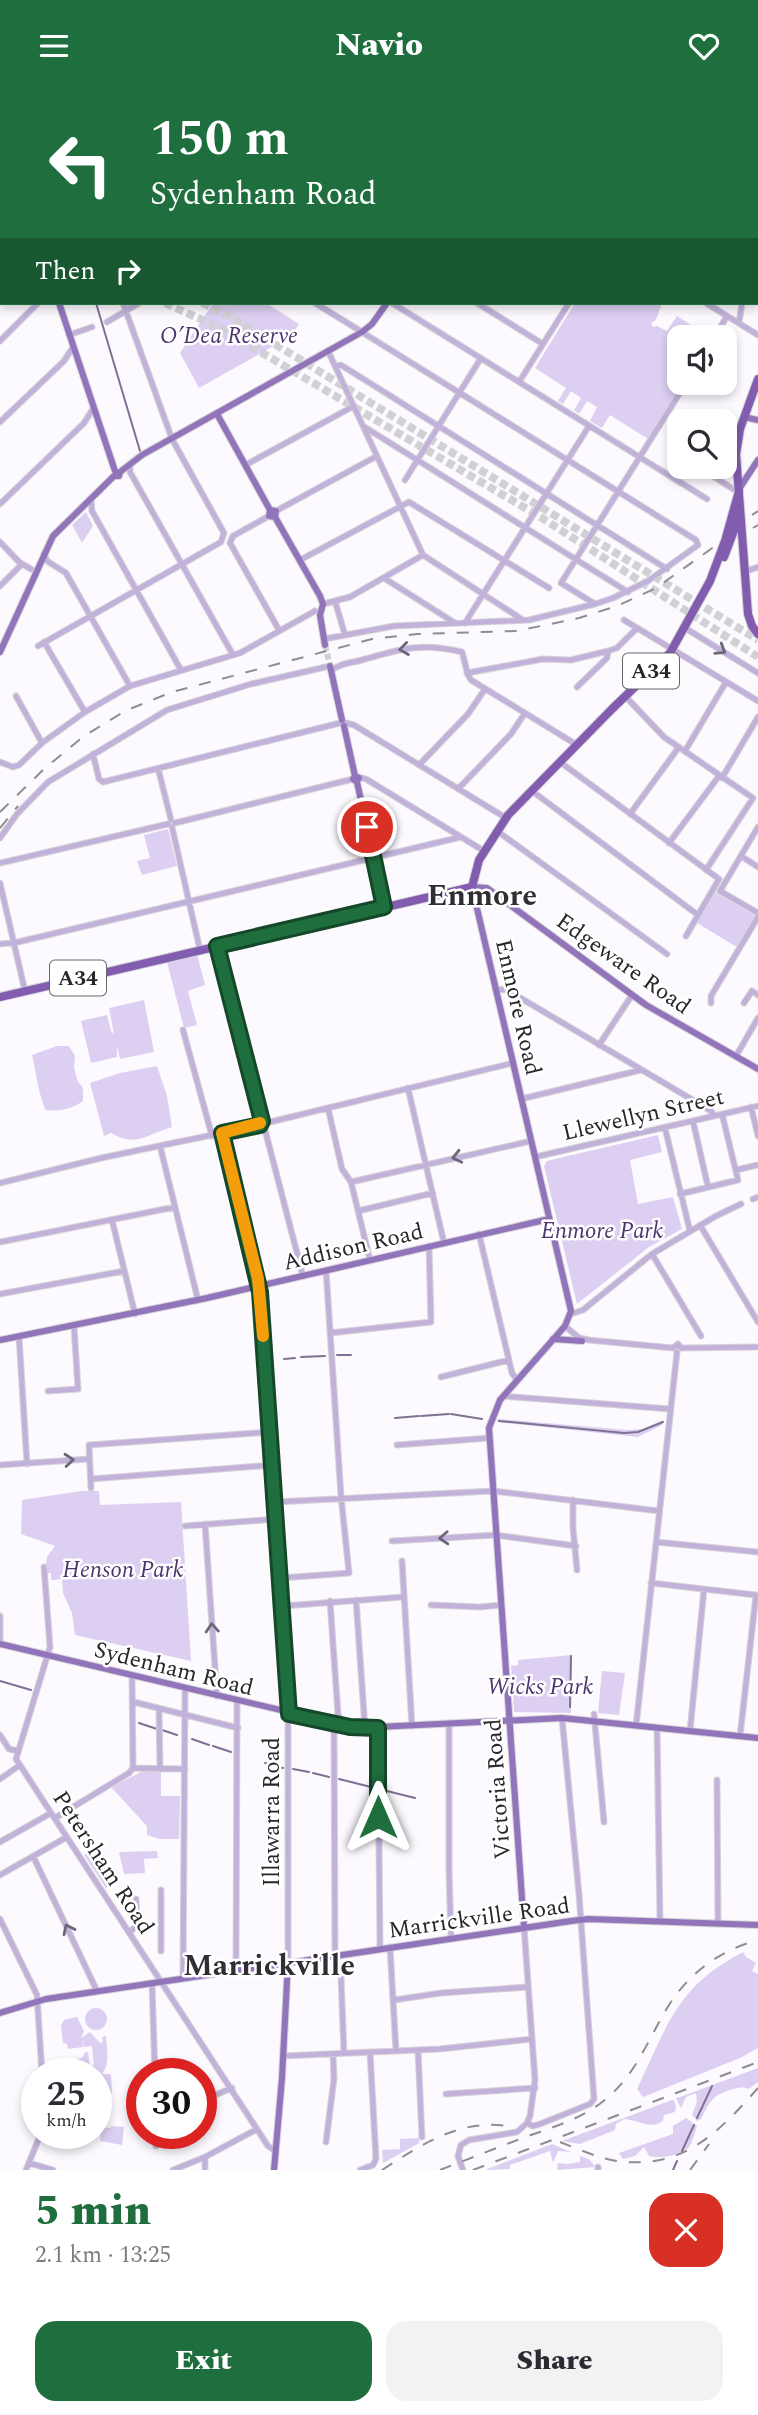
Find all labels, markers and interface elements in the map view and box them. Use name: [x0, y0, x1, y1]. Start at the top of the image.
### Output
text: Navio: [335, 21, 423, 70]
icon: menu: [35, 27, 73, 65]
icon: heart: [685, 27, 723, 65]
text: 150 m: [150, 102, 289, 177]
icon: left: [35, 119, 126, 210]
text: Sydenham Road: [150, 170, 377, 219]
text: Then: [35, 251, 95, 291]
icon: right: [109, 252, 147, 290]
park label: O’Dea Reserve: [160, 319, 298, 354]
map controls: [667, 325, 737, 479]
button: sound: [667, 325, 737, 395]
button: search: [667, 409, 737, 479]
one-way arrow: [398, 641, 410, 656]
one-way arrow: [714, 642, 727, 655]
road number: A34: [623, 653, 679, 689]
pin: [337, 797, 397, 857]
icon: arrive: [348, 808, 386, 846]
district label: Enmore: [427, 873, 537, 919]
street label: Edgeware Road: [548, 905, 698, 1024]
street label: Enmore Road: [485, 936, 550, 1079]
road number: A34: [50, 961, 106, 995]
street label: Llewellyn Street: [559, 1080, 728, 1151]
one-way arrow: [451, 1149, 463, 1164]
street label: Addison Road: [280, 1214, 427, 1281]
park label: Enmore Park: [541, 1214, 664, 1249]
one-way arrow: [64, 1453, 75, 1468]
one-way arrow: [438, 1530, 449, 1545]
park label: Henson Park: [63, 1553, 184, 1588]
one-way arrow: [205, 1622, 220, 1633]
street label: Sydenham Road: [90, 1633, 257, 1706]
park label: Wicks Park: [487, 1670, 593, 1705]
street label: Victoria Road: [476, 1717, 521, 1860]
street label: Illawarra Road: [255, 1737, 290, 1887]
position arrow: [341, 1780, 415, 1854]
street label: Petersham Road: [43, 1784, 163, 1942]
street label: Marrickville Road: [386, 1888, 572, 1949]
one-way arrow: [62, 1924, 76, 1936]
district label: Marrickville: [183, 1943, 355, 1989]
speed limit sign: 30: [126, 2058, 217, 2149]
text: 25: [47, 2068, 86, 2121]
text: km/h: [46, 2107, 87, 2134]
text: 5 min: [35, 2180, 151, 2243]
button: close: [649, 2193, 723, 2267]
text: 2.1 km · 13:25: [35, 2238, 171, 2273]
button: Exit: [35, 2321, 372, 2401]
button: Share: [386, 2321, 723, 2401]

